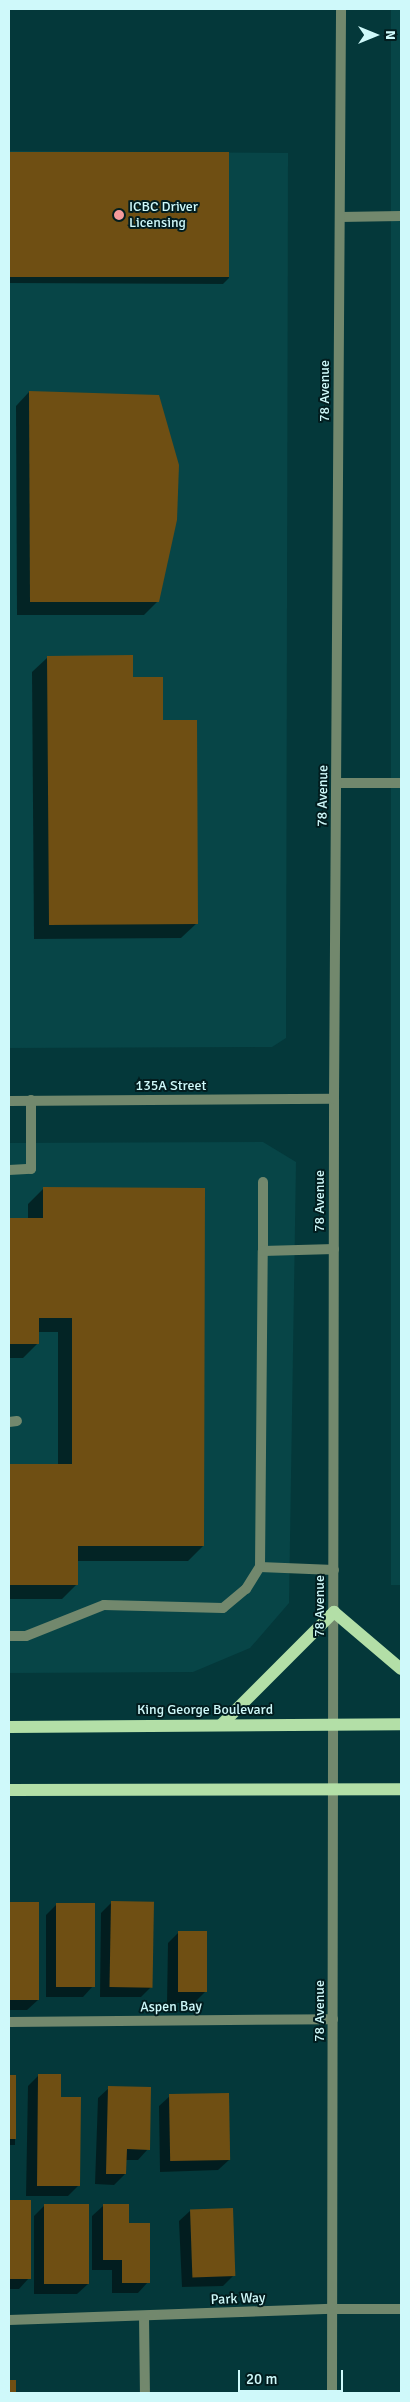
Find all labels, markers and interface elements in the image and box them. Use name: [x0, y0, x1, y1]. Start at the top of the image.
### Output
north arrow: [350, 10, 400, 60]
text: N: [382, 30, 399, 40]
place label: ICBC Driver Licensing: [129, 199, 198, 232]
marker: ICBC Driver Licensing: [113, 209, 125, 221]
street label: 78 Avenue: [317, 360, 333, 422]
street label: 78 Avenue: [314, 765, 332, 827]
street label: 135A Street: [136, 1078, 206, 1094]
street label: 78 Avenue: [312, 1170, 328, 1232]
street label: 78 Avenue: [312, 1575, 328, 1637]
street label: King George Boulevard: [137, 1702, 273, 1718]
street label: 78 Avenue: [312, 1980, 328, 2042]
street label: Aspen Bay: [140, 1998, 202, 2016]
street label: Park Way: [210, 2290, 266, 2308]
scale bar: [240, 2360, 345, 2392]
text: 20 m: [246, 2370, 277, 2388]

